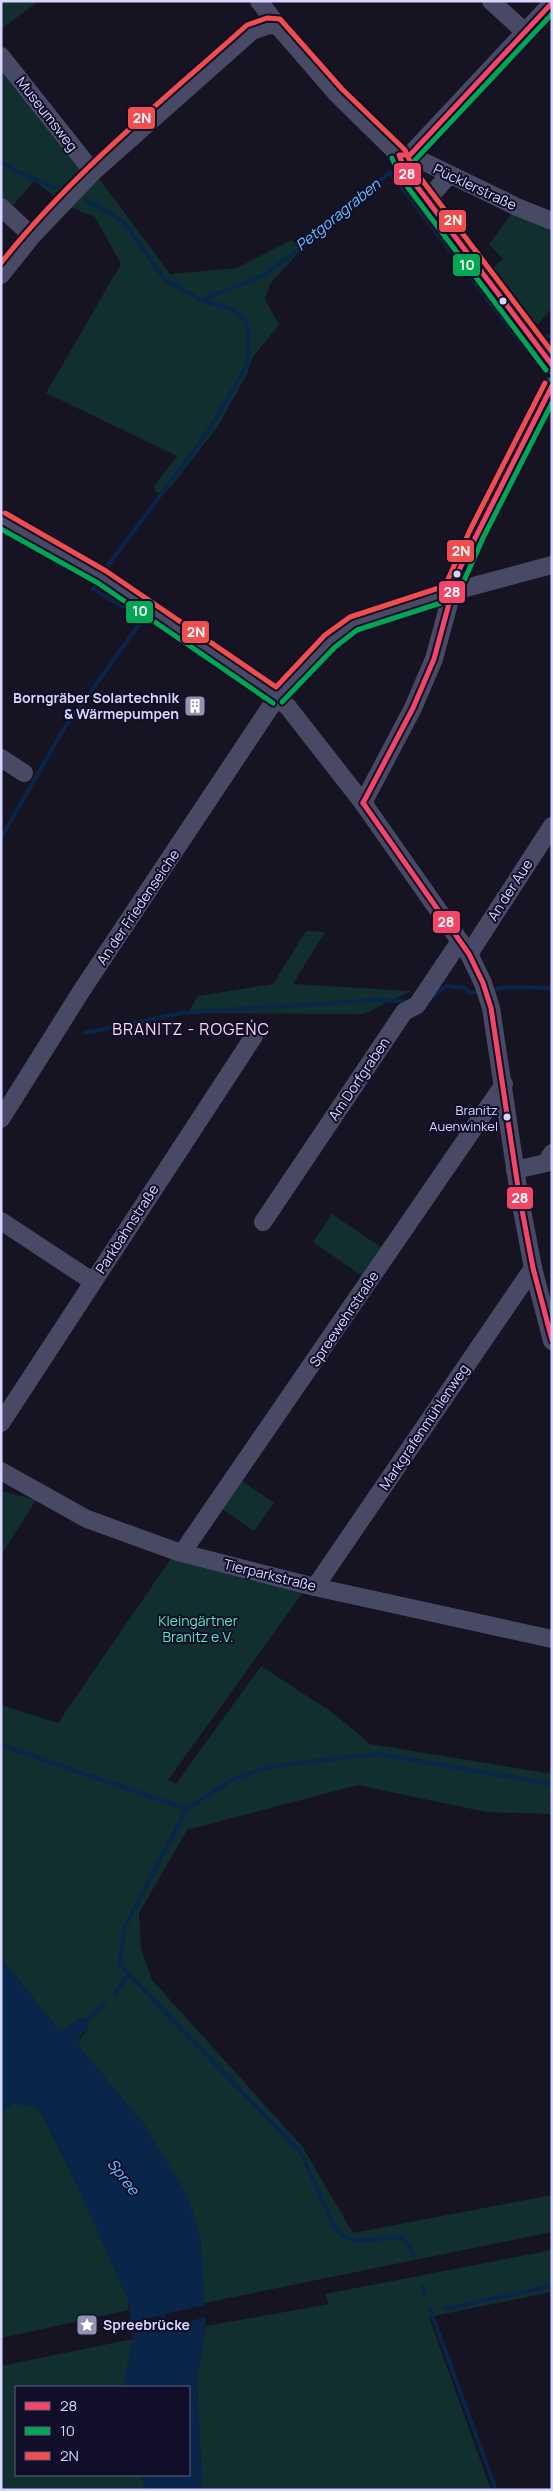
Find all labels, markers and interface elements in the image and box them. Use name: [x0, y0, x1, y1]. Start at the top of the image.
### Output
street label: Museumsweg: [12, 72, 83, 155]
line badge: 2N: [127, 106, 156, 130]
text: 2N: [133, 108, 151, 127]
street label: Pücklerstraße: [431, 159, 520, 214]
line badge: 28: [393, 162, 422, 186]
text: 28: [399, 164, 415, 183]
water label: Petgoragraben: [291, 173, 385, 255]
line badge: 2N: [438, 209, 467, 233]
text: 2N: [444, 210, 462, 229]
line badge: 10: [452, 253, 481, 277]
text: 10: [459, 255, 475, 274]
unlabelled marker: [498, 296, 508, 306]
line badge: 2N: [446, 539, 475, 563]
text: 2N: [452, 541, 470, 560]
unlabelled marker: [452, 569, 462, 579]
line badge: 28: [438, 580, 466, 604]
text: 28: [444, 582, 460, 601]
line badge: 10: [125, 600, 154, 624]
text: 10: [132, 601, 148, 620]
line badge: 2N: [181, 620, 210, 644]
text: 2N: [187, 622, 205, 641]
place label: Borngräber Solartechnik & Wärmepumpen: [13, 688, 179, 723]
building icon: Borngräber Solartechnik & Wärmepumpen: [183, 694, 207, 718]
street label: An der Friedenseiche: [92, 845, 183, 968]
street label: An der Aue: [483, 855, 537, 924]
line badge: 28: [432, 910, 461, 934]
text: 28: [438, 912, 454, 931]
district label: BRANITZ - ROGEŃC: [112, 1018, 270, 1040]
street label: Am Dorfgraben: [324, 1033, 393, 1124]
place label: Branitz Auenwinkel: [429, 1101, 498, 1135]
marker: Branitz Auenwinkel: [502, 1112, 512, 1122]
street label: Parkbahnstraße: [91, 1180, 163, 1277]
line badge: 28: [506, 1186, 534, 1210]
text: 28: [512, 1188, 528, 1207]
street label: Spreewehrstraße: [304, 1267, 383, 1370]
street label: Markgrafenmühlenweg: [374, 1360, 473, 1494]
street label: Tierparkstraße: [222, 1554, 318, 1595]
park label: Kleingärtner Branitz e.V.: [158, 1611, 238, 1646]
water label: Spree: [103, 2154, 145, 2200]
place icon: Spreebrücke: [75, 2313, 99, 2337]
place label: Spreebrücke: [103, 2315, 190, 2334]
legend: [15, 2386, 190, 2476]
text: 28: [60, 2395, 77, 2416]
text: 10: [60, 2420, 75, 2441]
text: 2N: [60, 2445, 79, 2466]

